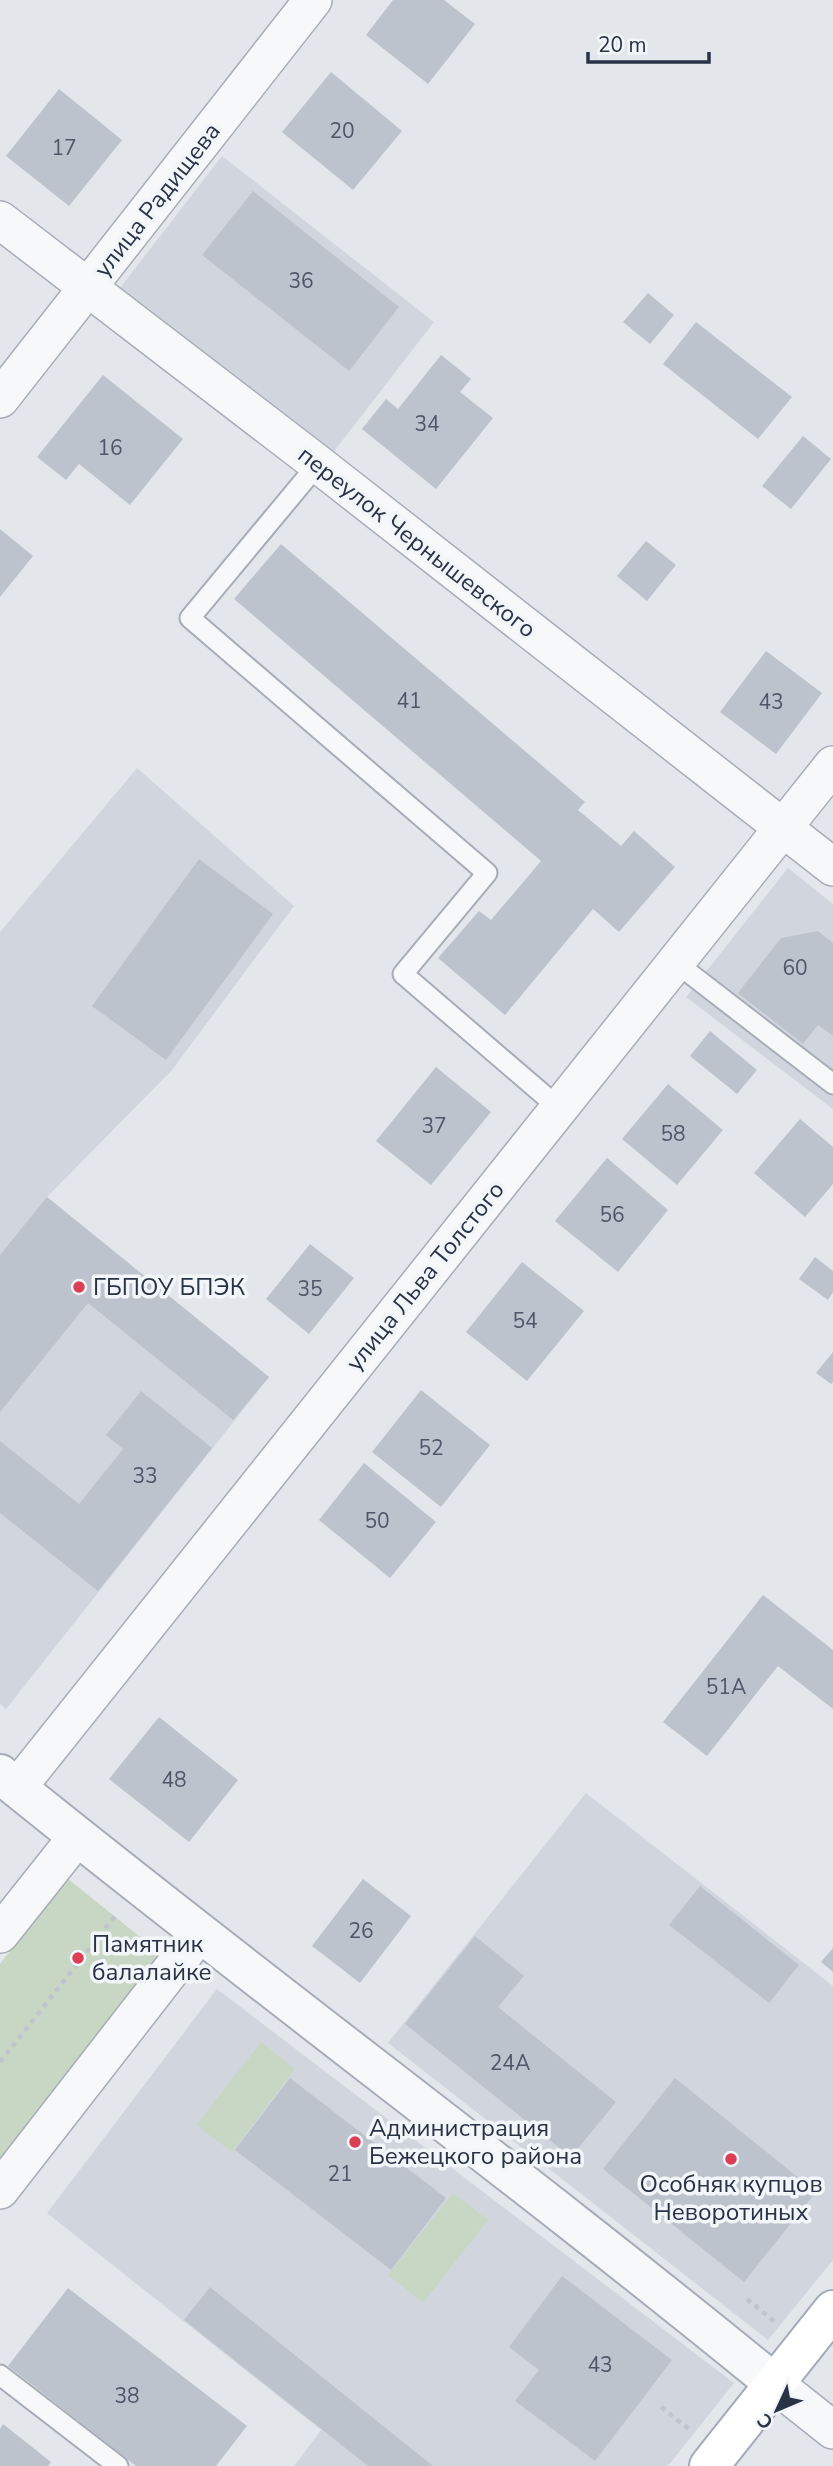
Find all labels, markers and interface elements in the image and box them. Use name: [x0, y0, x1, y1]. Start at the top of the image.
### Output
scale bar: [588, 21, 709, 65]
text: 20 m: [598, 31, 647, 59]
street label: улица Радищева: [87, 116, 227, 284]
house number: 20: [329, 117, 355, 145]
house number: 17: [51, 134, 77, 162]
house number: 36: [288, 267, 314, 295]
house number: 34: [414, 410, 440, 438]
house number: 16: [97, 434, 123, 462]
street label: переулок Чернышевского: [291, 439, 543, 645]
house number: 41: [396, 687, 422, 715]
house number: 43: [758, 688, 784, 716]
house number: 60: [782, 954, 808, 982]
house number: 37: [421, 1112, 447, 1140]
house number: 58: [660, 1120, 686, 1148]
street label: улица Льва Толстого: [339, 1174, 511, 1378]
house number: 56: [599, 1201, 625, 1229]
place label: ГБПОУ БПЭК: [93, 1271, 246, 1303]
house number: 35: [297, 1275, 323, 1303]
marker: ГБПОУ БПЭК: [71, 1279, 87, 1295]
house number: 54: [512, 1307, 538, 1335]
house number: 52: [418, 1434, 444, 1462]
house number: 33: [132, 1462, 158, 1490]
house number: 50: [364, 1507, 390, 1535]
house number: 51А: [706, 1673, 746, 1701]
house number: 48: [161, 1766, 187, 1794]
house number: 26: [348, 1917, 374, 1945]
place label: Памятник балалайке: [92, 1928, 212, 1988]
marker: Памятник балалайке: [70, 1950, 86, 1966]
house number: 24А: [490, 2049, 530, 2077]
place label: Администрация Бежецкого района: [369, 2112, 582, 2172]
marker: Администрация Бежецкого района: [347, 2134, 363, 2150]
marker: Особняк купцов Неворотиных: [723, 2151, 739, 2167]
house number: 21: [327, 2160, 353, 2188]
place label: Особняк купцов Неворотиных: [639, 2168, 823, 2228]
house number: 43: [587, 2351, 613, 2379]
north arrow: [742, 2375, 812, 2445]
house number: 38: [114, 2382, 140, 2410]
text: С: [752, 2407, 779, 2435]

